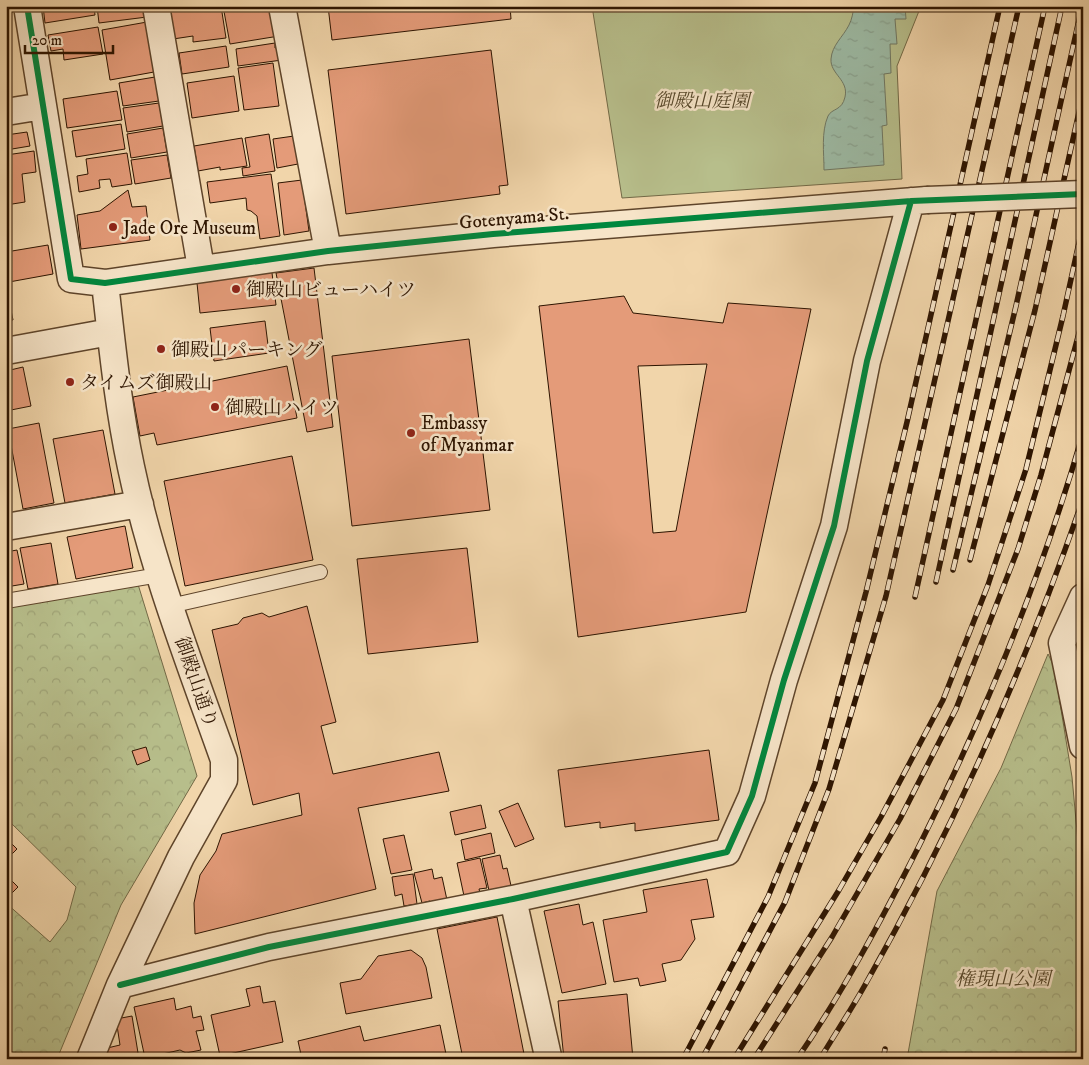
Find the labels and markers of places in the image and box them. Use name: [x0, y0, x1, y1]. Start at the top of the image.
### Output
place label: Jade Ore Museum: [121, 217, 256, 240]
marker: Jade Ore Museum: [107, 221, 119, 233]
place label: 御殿山ビューハイツ: [246, 279, 416, 302]
marker: 御殿山ビューハイツ: [230, 283, 242, 295]
place label: 御殿山パーキング: [171, 339, 322, 362]
marker: 御殿山パーキング: [155, 343, 167, 355]
place label: タイムズ御殿山: [80, 372, 213, 395]
marker: タイムズ御殿山: [64, 376, 76, 388]
place label: 御殿山ハイツ: [225, 397, 339, 420]
marker: 御殿山ハイツ: [209, 401, 221, 413]
place label: Embassy of Myanmar: [421, 412, 514, 457]
marker: Embassy of Myanmar: [405, 427, 417, 439]

